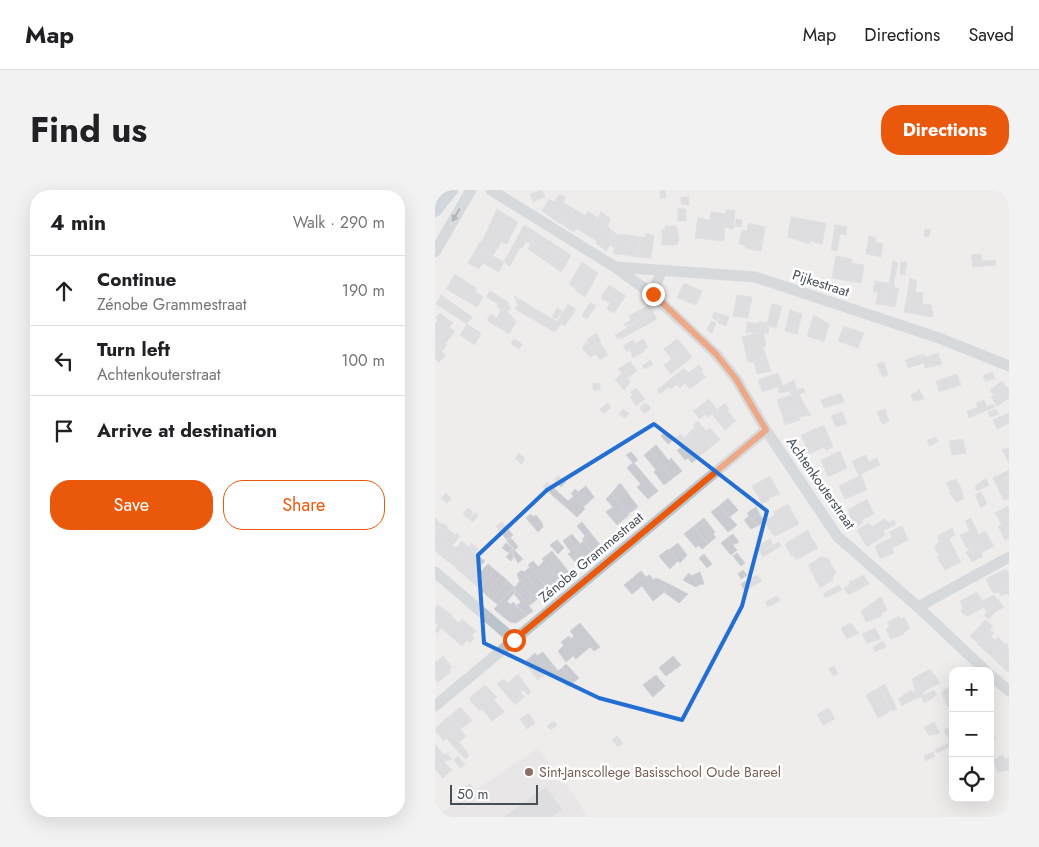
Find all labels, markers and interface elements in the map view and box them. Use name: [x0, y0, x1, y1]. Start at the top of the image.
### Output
text: Map: [25, 17, 74, 52]
text: Map: [803, 22, 836, 48]
text: Directions: [864, 22, 940, 48]
text: Saved: [968, 22, 1014, 48]
text: Find us: [30, 105, 147, 155]
button: Directions: [881, 105, 1009, 155]
text: 4 min: [50, 208, 106, 238]
one-way arrow: [451, 209, 460, 222]
text: Walk · 290 m: [293, 211, 385, 234]
street label: Pijkestraat: [790, 264, 853, 302]
text: Continue: [97, 266, 176, 293]
icon: ahead: [50, 277, 78, 305]
text: 190 m: [342, 279, 385, 302]
route end: [642, 283, 665, 306]
text: Zénobe Grammestraat: [97, 293, 247, 316]
text: Turn left: [97, 336, 170, 363]
icon: left: [50, 347, 78, 375]
text: 100 m: [341, 349, 385, 372]
text: Achtenkouterstraat: [97, 363, 221, 386]
icon: arrive: [50, 417, 78, 445]
text: Arrive at destination: [97, 417, 277, 444]
street label: Achtenkouterstraat: [782, 433, 861, 534]
button: Save: [50, 480, 213, 530]
button: Share: [223, 480, 385, 530]
street label: Zénobe Grammestraat: [534, 507, 648, 607]
route start: [503, 629, 526, 652]
map controls: [949, 667, 994, 802]
button: +: [949, 667, 994, 712]
button: −: [949, 712, 994, 757]
button: locate: [949, 757, 994, 802]
place label: Sint-Janscollege Basisschool Oude Bareel: [539, 762, 781, 782]
marker: Sint-Janscollege Basisschool Oude Bareel: [523, 766, 535, 778]
scale bar: [450, 782, 537, 805]
text: 50 m: [457, 784, 488, 804]

